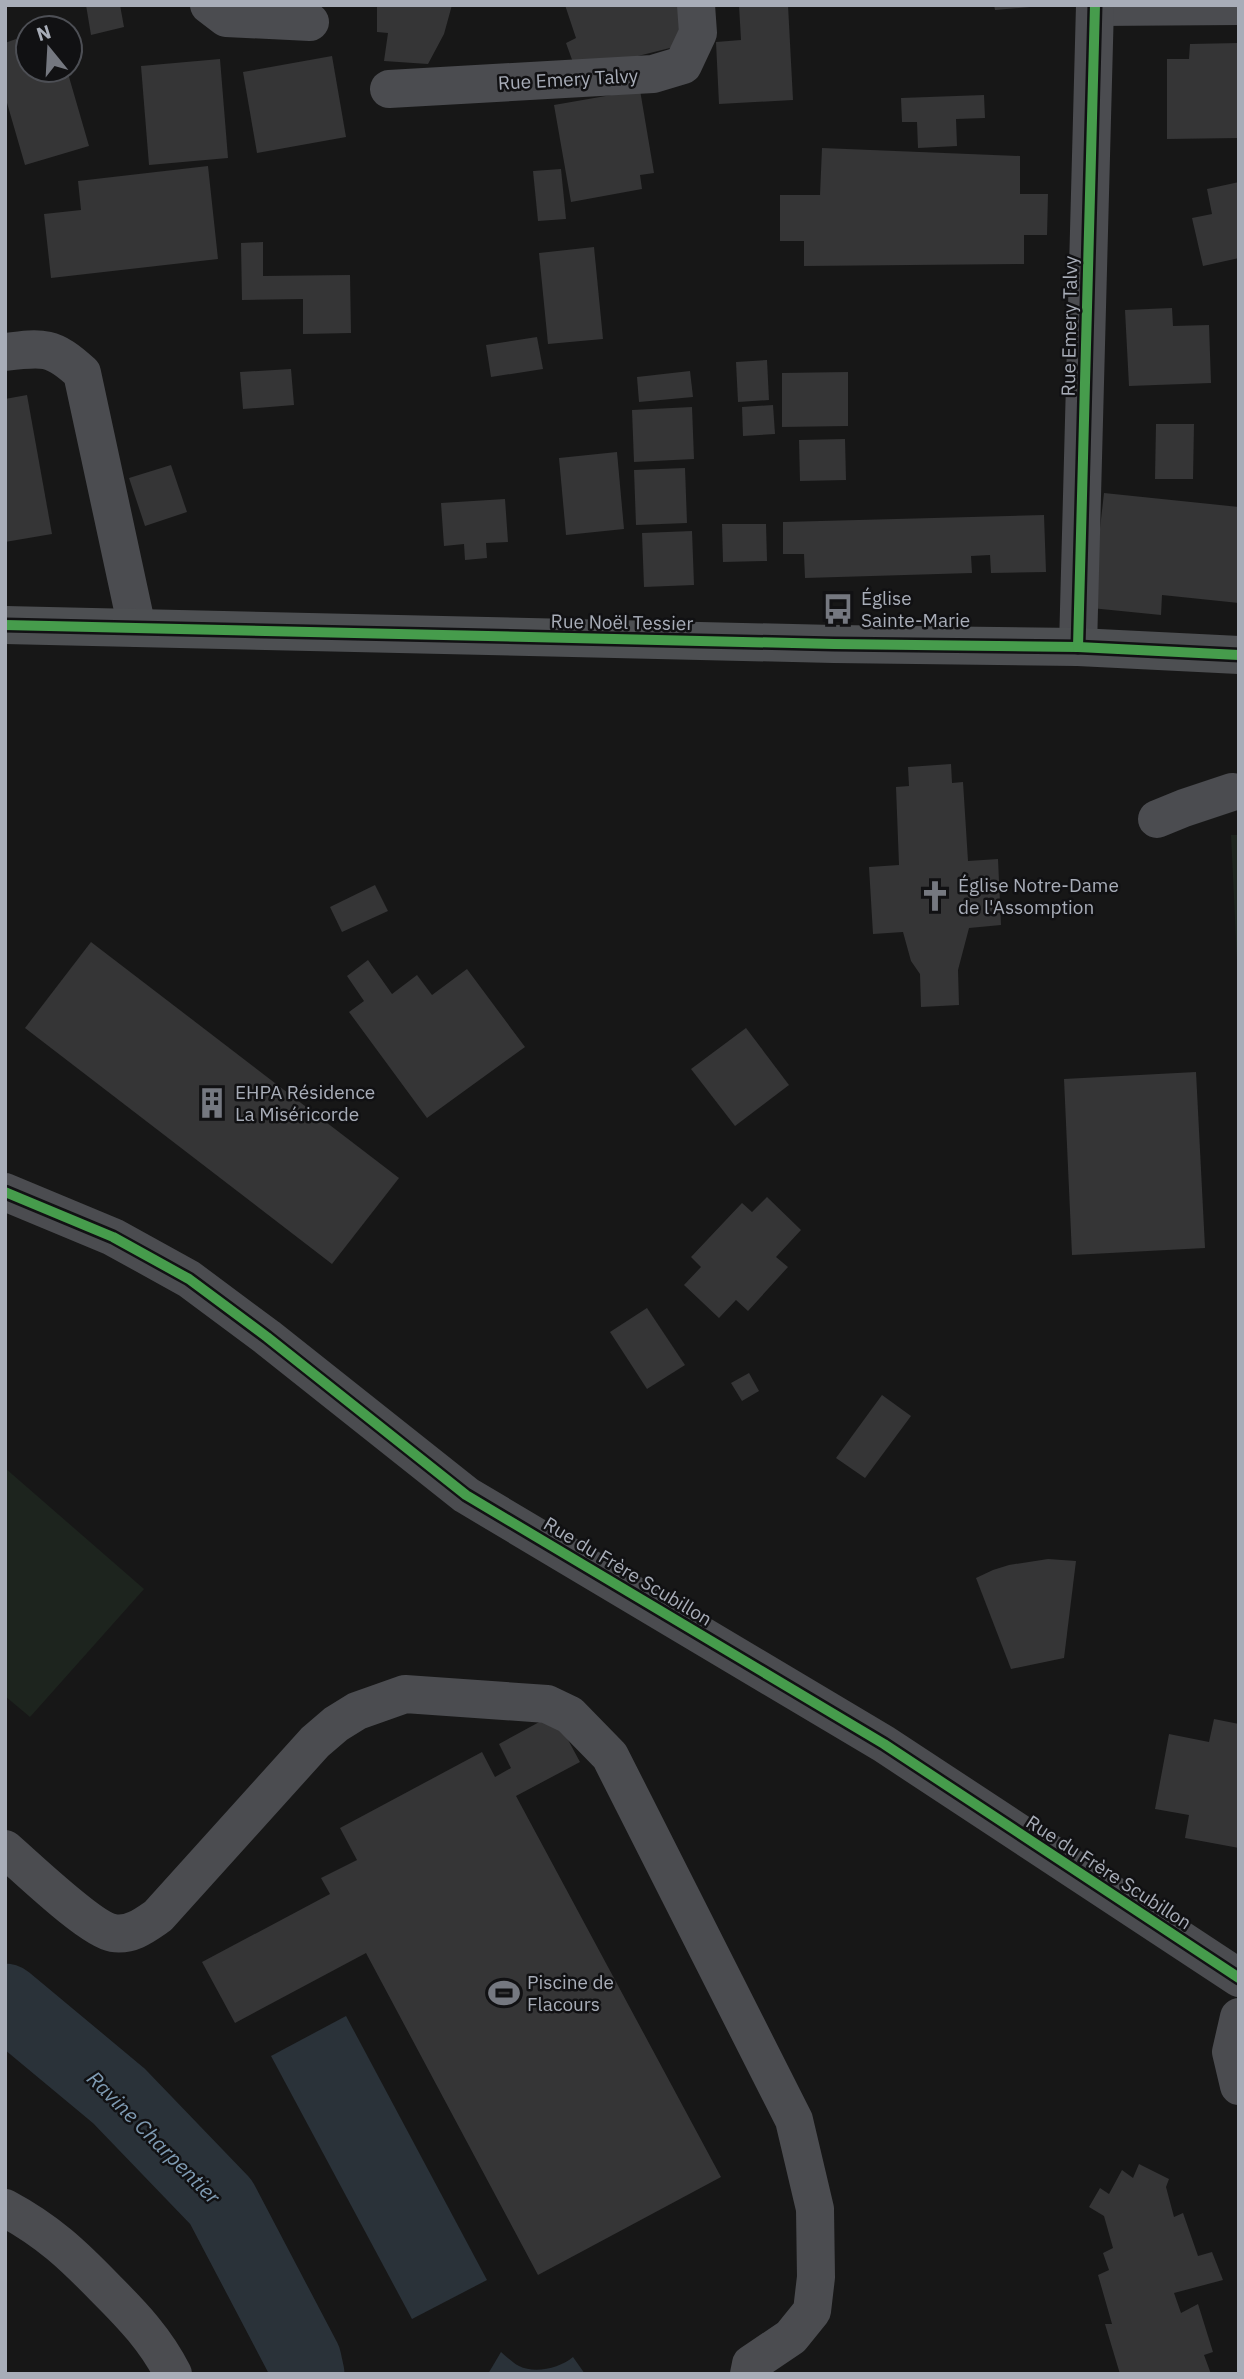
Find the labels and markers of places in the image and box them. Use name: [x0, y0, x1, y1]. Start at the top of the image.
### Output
place label: Église Sainte-Marie: [861, 586, 970, 632]
bus stop icon: Église Sainte-Marie: [821, 592, 855, 626]
place label: Église Notre-Dame de l'Assomption: [958, 873, 1119, 919]
church icon: Église Notre-Dame de l'Assomption: [918, 879, 952, 913]
place label: EHPA Résidence La Miséricorde: [235, 1080, 375, 1126]
building icon: EHPA Résidence La Miséricorde: [195, 1086, 229, 1120]
place label: Piscine de Flacours: [527, 1970, 614, 2016]
sports icon: Piscine de Flacours: [487, 1976, 521, 2010]

